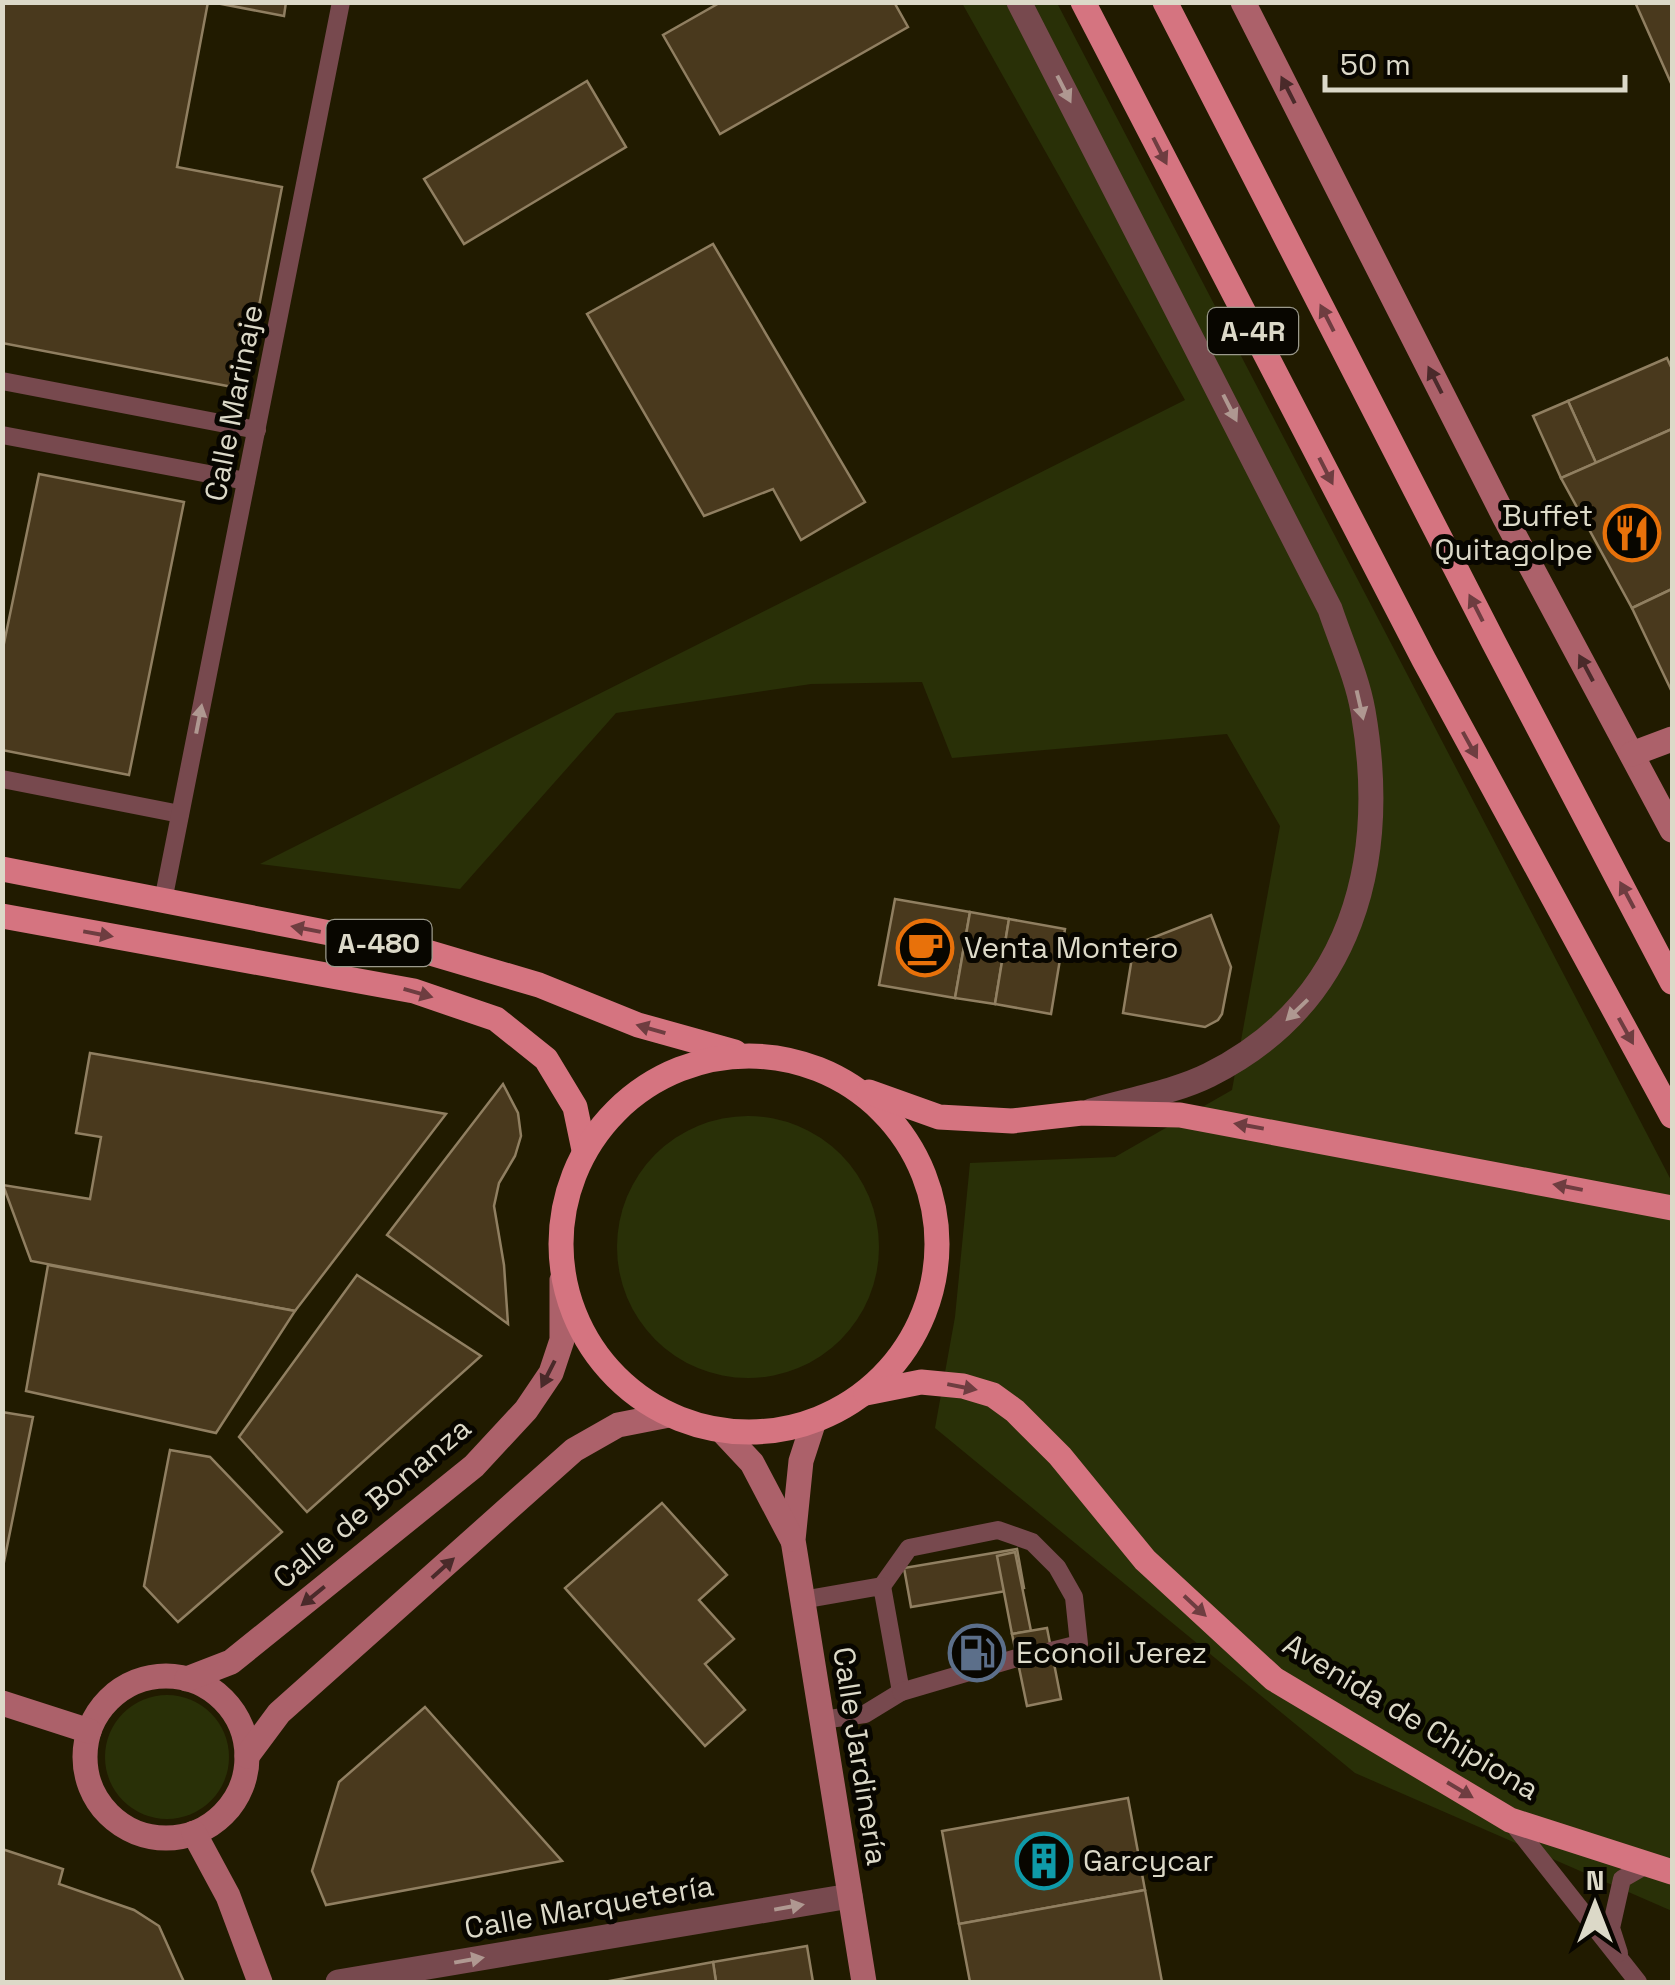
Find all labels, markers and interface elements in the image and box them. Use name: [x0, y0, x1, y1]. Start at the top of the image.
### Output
scale bar: [1325, 30, 1625, 92]
text: 50 m: [1340, 45, 1411, 84]
one-way arrow: [1055, 75, 1072, 104]
one-way arrow: [1279, 76, 1296, 105]
one-way arrow: [1151, 137, 1168, 166]
street label: Calle Marinaje: [195, 301, 272, 504]
one-way arrow: [1319, 304, 1336, 333]
road number: A-4R: [1208, 308, 1298, 354]
one-way arrow: [1427, 365, 1444, 394]
one-way arrow: [1221, 394, 1238, 423]
one-way arrow: [1317, 456, 1334, 485]
place label: Buffet Quitagolpe: [1434, 496, 1593, 569]
restaurant icon: Buffet Quitagolpe: [1602, 503, 1662, 563]
one-way arrow: [1468, 593, 1485, 622]
one-way arrow: [1578, 653, 1595, 682]
one-way arrow: [1353, 690, 1368, 721]
one-way arrow: [192, 703, 208, 734]
one-way arrow: [1462, 731, 1479, 760]
one-way arrow: [1619, 881, 1636, 910]
cafe icon: Venta Montero: [895, 918, 955, 978]
one-way arrow: [290, 920, 321, 936]
road number: A-480: [326, 920, 432, 966]
one-way arrow: [83, 927, 115, 942]
place label: Venta Montero: [964, 928, 1179, 967]
one-way arrow: [403, 986, 434, 1001]
one-way arrow: [1285, 998, 1309, 1021]
one-way arrow: [1617, 1016, 1634, 1045]
one-way arrow: [635, 1021, 666, 1036]
one-way arrow: [1233, 1118, 1264, 1133]
one-way arrow: [1552, 1179, 1583, 1195]
one-way arrow: [539, 1360, 556, 1389]
one-way arrow: [947, 1380, 978, 1396]
street label: Calle de Bonanza: [265, 1408, 479, 1597]
one-way arrow: [431, 1557, 455, 1580]
one-way arrow: [301, 1585, 326, 1606]
one-way arrow: [1183, 1594, 1207, 1617]
fuel station icon: Econoil Jerez: [947, 1623, 1007, 1683]
street label: Avenida de Chipiona: [1276, 1625, 1547, 1809]
place label: Econoil Jerez: [1016, 1633, 1207, 1672]
street label: Calle Jardinería: [824, 1644, 897, 1868]
one-way arrow: [1446, 1781, 1474, 1798]
building icon: Garcycar: [1014, 1831, 1074, 1891]
place label: Garcycar: [1083, 1841, 1214, 1880]
north arrow: [1545, 1855, 1645, 1955]
text: N: [1586, 1862, 1604, 1898]
street label: Calle Marquetería: [461, 1865, 717, 1948]
one-way arrow: [774, 1898, 806, 1914]
one-way arrow: [454, 1952, 485, 1968]

